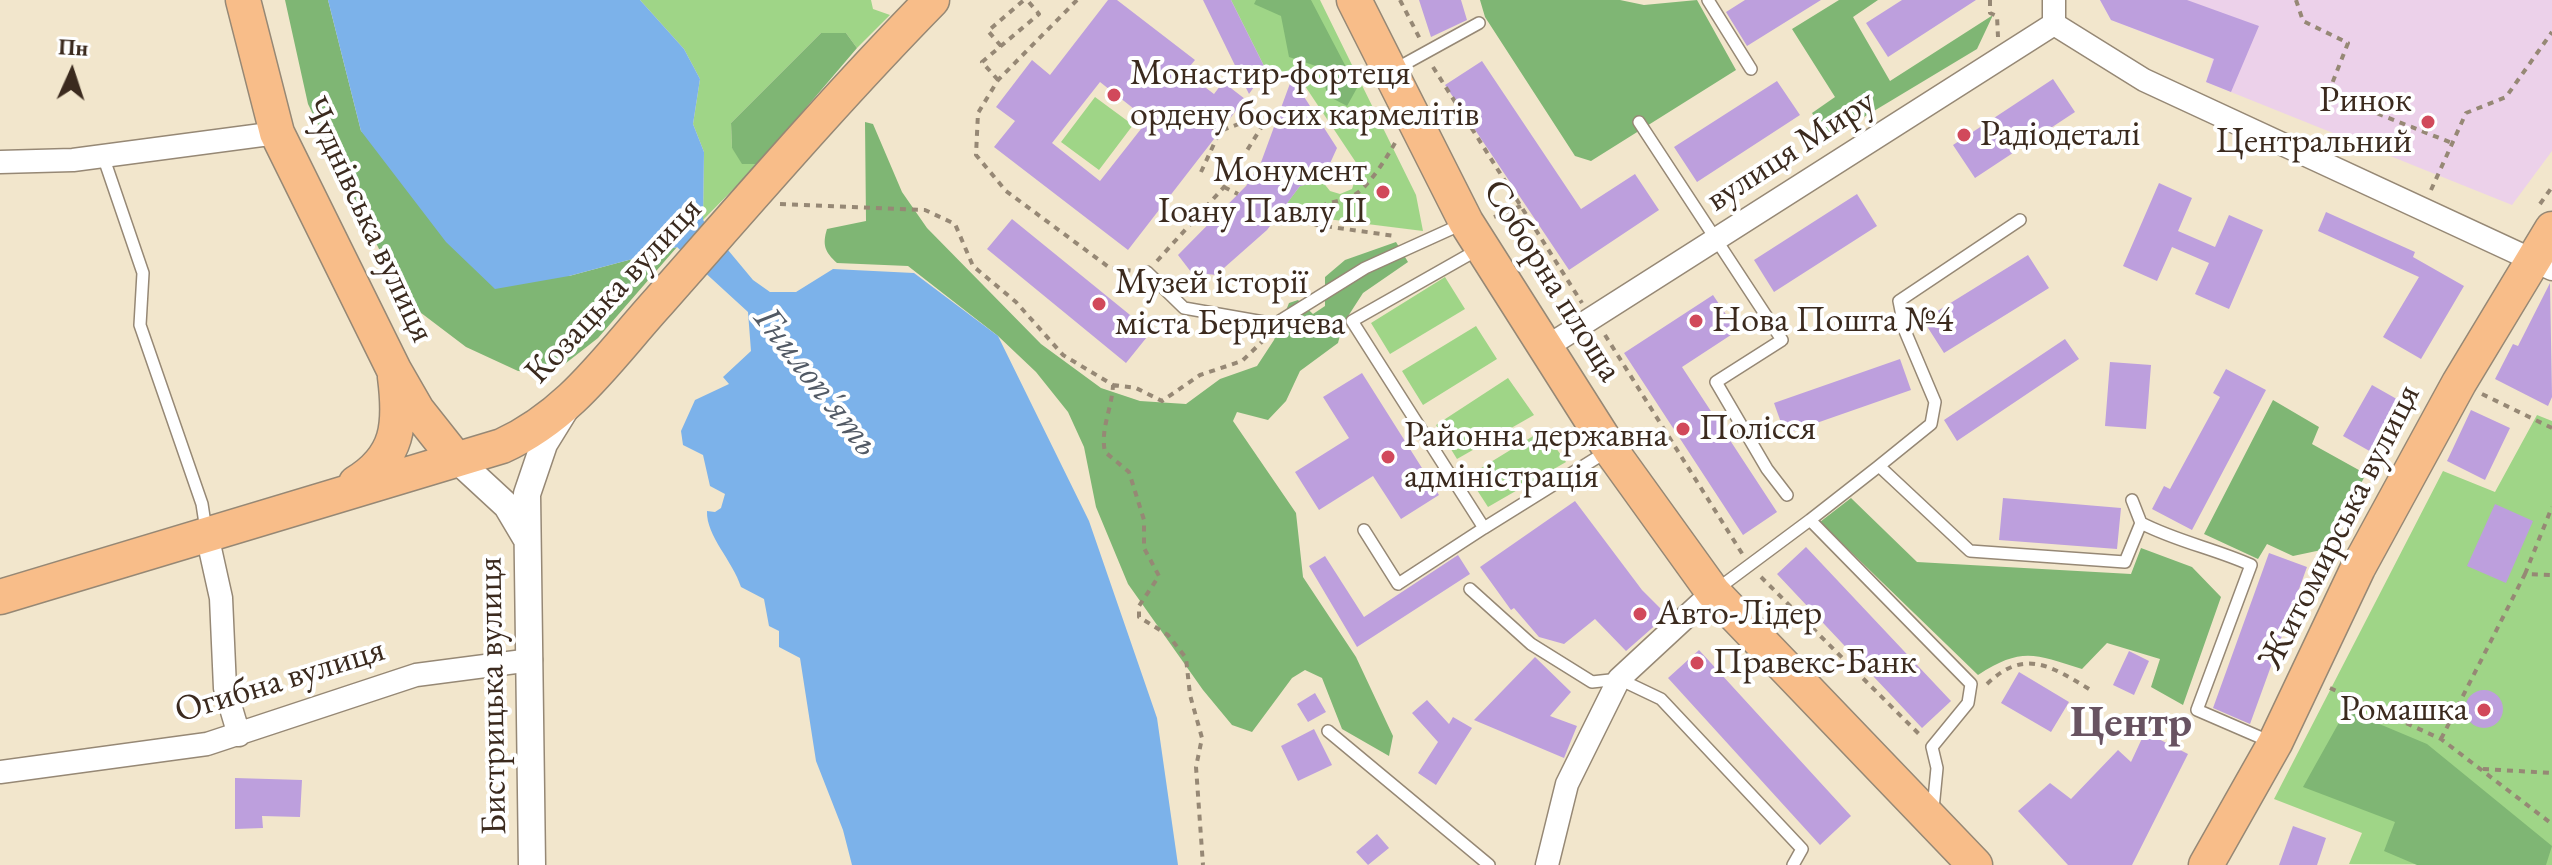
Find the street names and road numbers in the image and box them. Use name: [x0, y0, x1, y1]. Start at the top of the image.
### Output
street label: вулиця Миру: [1698, 80, 1884, 222]
street label: Чуднівська вулиця: [292, 91, 444, 349]
street label: Соборна площа: [1473, 172, 1631, 390]
street label: Козацька вулиця: [516, 189, 712, 393]
street label: Житомирська вулиця: [2250, 377, 2430, 677]
street label: Бистрицька вулиця: [469, 556, 517, 836]
street label: Огибна вулиця: [170, 629, 390, 733]

